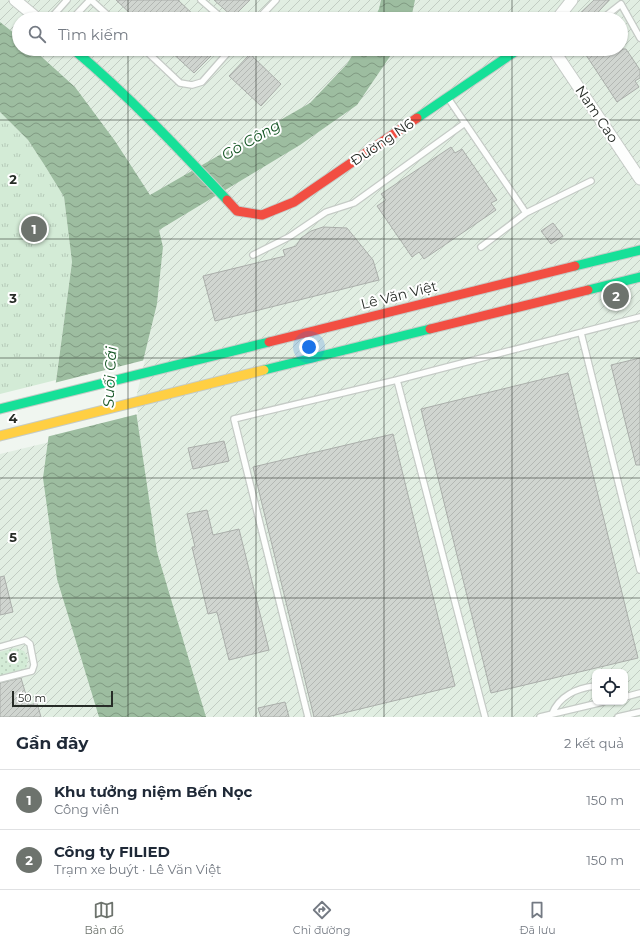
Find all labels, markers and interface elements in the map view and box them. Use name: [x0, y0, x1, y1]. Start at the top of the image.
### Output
search box: [12, 12, 628, 56]
icon: search: [26, 23, 48, 45]
text: Tìm kiếm: [58, 25, 129, 44]
street label: Nam Cao: [571, 82, 623, 146]
street label: Đường N6: [347, 114, 417, 170]
water label: Gò Công: [218, 115, 284, 164]
text: 2: [9, 171, 17, 187]
pin: 1: [21, 214, 47, 244]
street label: Lê Văn Việt: [359, 277, 439, 313]
pin: 2: [603, 281, 629, 311]
text: 3: [8, 290, 17, 306]
your location: [299, 337, 319, 357]
water label: Suối Cái: [98, 345, 121, 408]
text: 4: [9, 410, 18, 426]
text: 5: [9, 529, 17, 545]
text: 6: [9, 649, 18, 665]
map controls: [592, 669, 628, 705]
button: locate: [592, 669, 628, 705]
scale bar: [12, 689, 113, 708]
text: 50 m: [18, 691, 46, 705]
text: Gần đây: [16, 733, 88, 753]
text: 2 kết quả: [564, 735, 624, 751]
text: Khu tưởng niệm Bến Nọc: [54, 782, 252, 801]
text: 1: [26, 792, 32, 808]
text: 150 m: [586, 792, 624, 808]
text: Công viên: [54, 801, 119, 817]
text: Công ty FILIED: [54, 842, 170, 861]
text: 2: [25, 852, 33, 868]
text: 150 m: [586, 852, 624, 868]
text: Trạm xe buýt · Lê Văn Việt: [54, 861, 221, 877]
tab: Bản đồ: [84, 899, 124, 937]
tab: Chỉ đường: [293, 899, 350, 937]
tab: Đã lưu: [519, 899, 556, 937]

